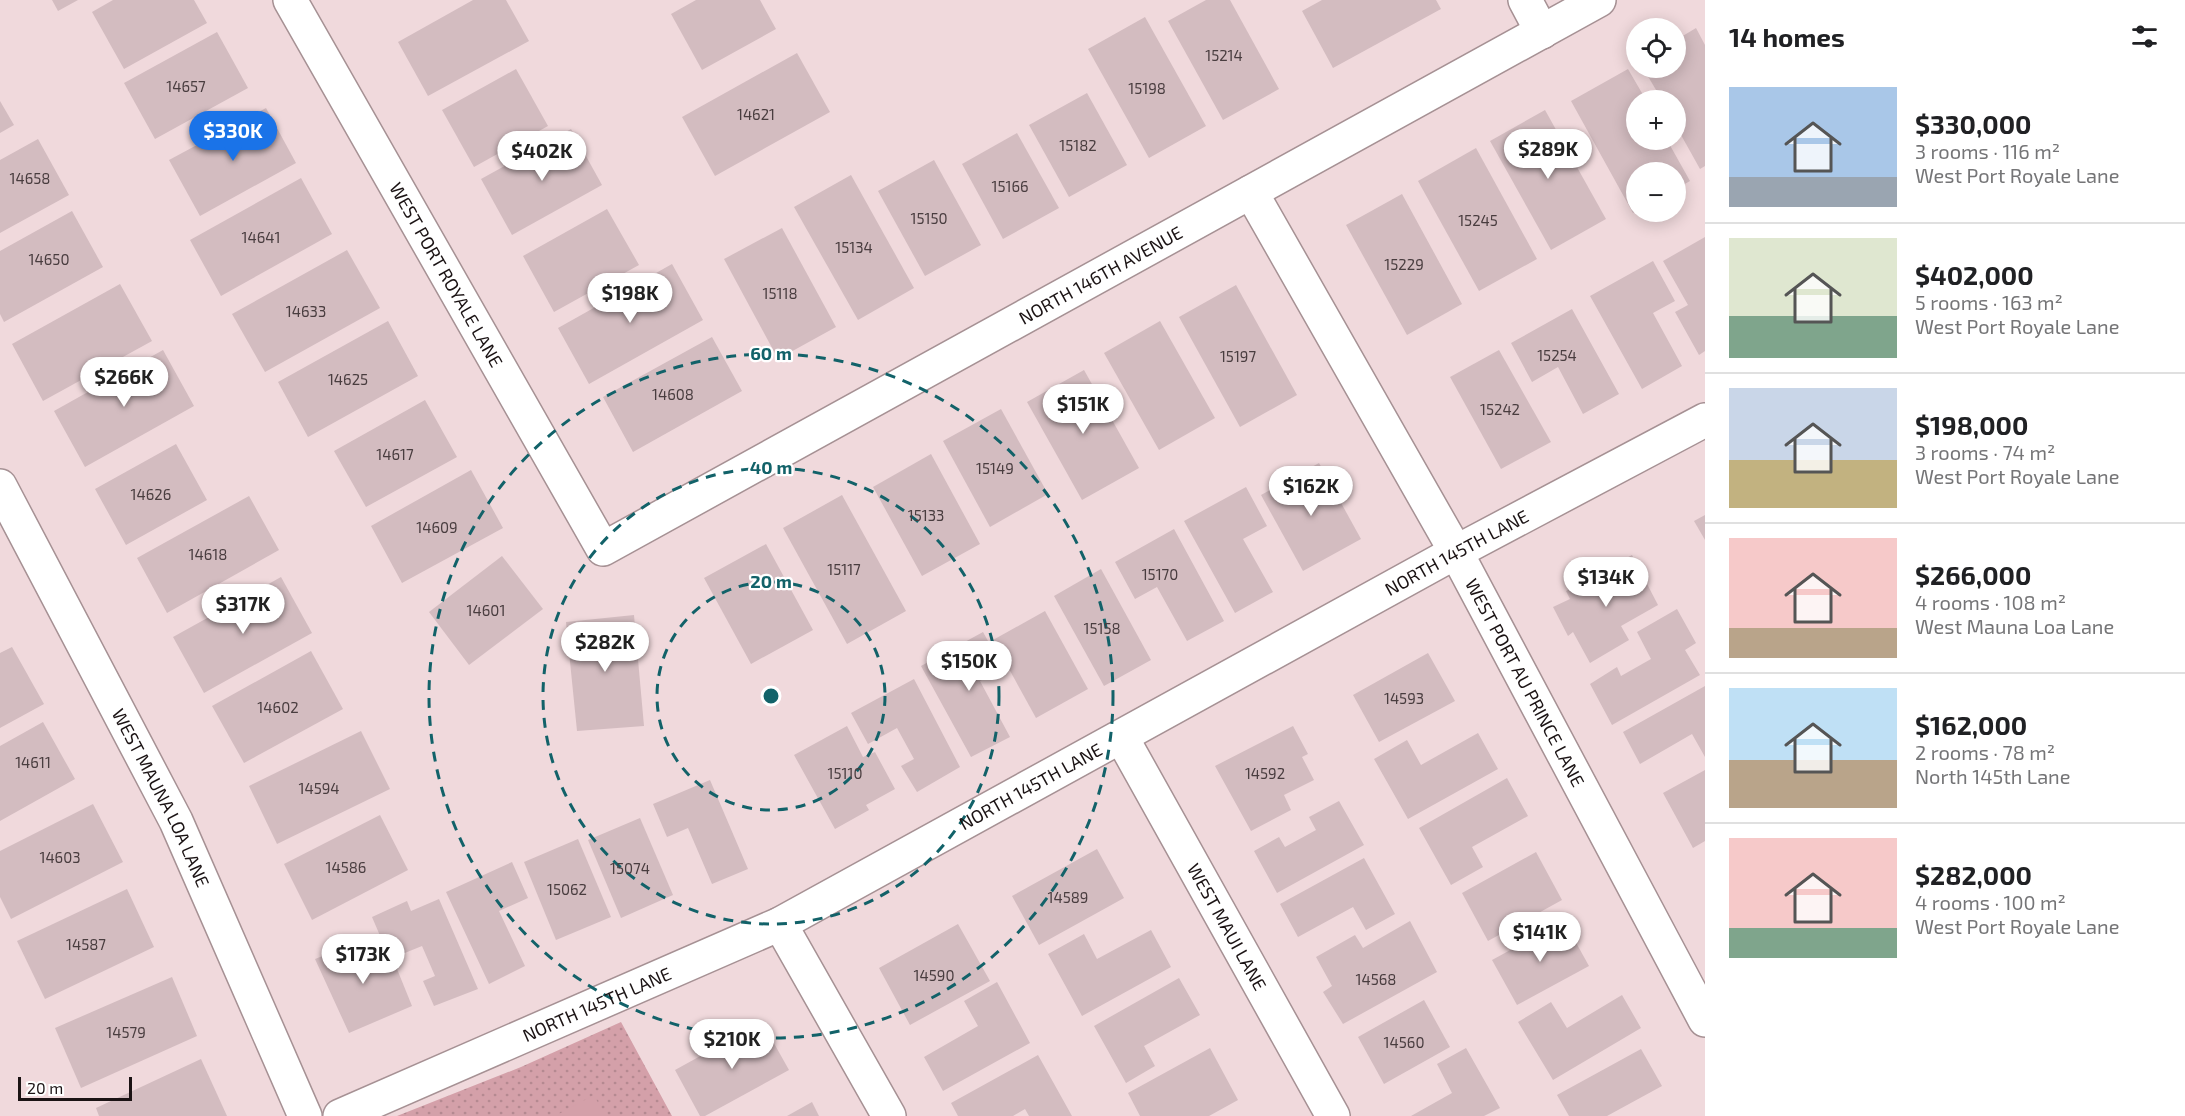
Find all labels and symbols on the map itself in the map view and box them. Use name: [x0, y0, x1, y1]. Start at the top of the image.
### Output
house number: 15214: [1205, 46, 1243, 64]
house number: 14657: [166, 77, 206, 95]
house number: 15198: [1128, 79, 1166, 97]
house number: 14621: [737, 105, 775, 123]
pin: $330K: [191, 111, 275, 162]
pin: $289K: [1506, 129, 1590, 180]
pin: $402K: [500, 131, 584, 182]
house number: 15182: [1059, 136, 1097, 154]
house number: 14658: [10, 169, 50, 187]
house number: 15166: [991, 177, 1029, 195]
street label: WEST PORT ROYALE LANE: [385, 178, 508, 371]
house number: 15150: [910, 209, 948, 227]
house number: 15245: [1458, 211, 1498, 229]
street label: NORTH 146TH AVENUE: [1015, 221, 1186, 329]
house number: 14641: [242, 228, 280, 246]
house number: 15134: [835, 238, 873, 256]
house number: 14650: [29, 250, 69, 268]
house number: 15229: [1384, 255, 1424, 273]
pin: $198K: [588, 273, 672, 324]
house number: 15118: [762, 284, 798, 302]
house number: 14633: [286, 302, 326, 320]
text: 60 m: [750, 342, 792, 364]
house number: 15254: [1537, 346, 1577, 364]
house number: 15197: [1220, 347, 1256, 365]
pin: $266K: [82, 357, 166, 408]
house number: 14625: [328, 370, 368, 388]
pin: $151K: [1041, 384, 1125, 435]
house number: 14608: [652, 385, 694, 403]
house number: 15242: [1480, 400, 1520, 418]
house number: 14617: [376, 445, 414, 463]
text: 40 m: [750, 456, 792, 478]
house number: 15149: [976, 459, 1014, 477]
pin: $162K: [1269, 466, 1353, 517]
house number: 14626: [131, 485, 171, 503]
street label: NORTH 145TH LANE: [1381, 505, 1532, 600]
house number: 15133: [908, 506, 944, 524]
house number: 14609: [416, 518, 458, 536]
house number: 14618: [189, 545, 227, 563]
pin: $134K: [1564, 557, 1648, 608]
house number: 15117: [827, 560, 861, 578]
house number: 15170: [1142, 565, 1178, 583]
text: 20 m: [750, 570, 792, 592]
street label: WEST PORT AU PRINCE LANE: [1461, 575, 1590, 790]
pin: $317K: [201, 584, 285, 635]
house number: 14601: [467, 601, 505, 619]
house number: 15158: [1083, 619, 1121, 637]
pin: $282K: [563, 622, 647, 673]
pin: $150K: [927, 641, 1011, 692]
centre of rings: [761, 686, 781, 706]
house number: 14593: [1384, 689, 1424, 707]
house number: 14602: [257, 698, 299, 716]
street label: WEST MAUNA LOA LANE: [108, 705, 215, 890]
street label: NORTH 145TH LANE: [955, 738, 1106, 834]
house number: 14611: [15, 753, 51, 771]
house number: 15110: [828, 764, 863, 782]
house number: 14592: [1245, 764, 1285, 782]
house number: 14594: [298, 779, 340, 797]
house number: 14603: [39, 848, 81, 866]
house number: 14586: [326, 858, 366, 876]
house number: 15074: [610, 859, 650, 877]
street label: WEST MAUI LANE: [1183, 859, 1272, 994]
house number: 15062: [547, 880, 587, 898]
house number: 14589: [1048, 888, 1088, 906]
pin: $141K: [1498, 912, 1582, 963]
pin: $173K: [321, 934, 405, 985]
house number: 14587: [66, 935, 106, 953]
street label: NORTH 145TH LANE: [519, 962, 674, 1046]
house number: 14590: [914, 966, 954, 984]
house number: 14568: [1356, 970, 1396, 988]
pin: $210K: [690, 1019, 774, 1070]
house number: 14579: [106, 1023, 146, 1041]
house number: 14560: [1384, 1033, 1424, 1051]
scale bar: [18, 1074, 132, 1102]

